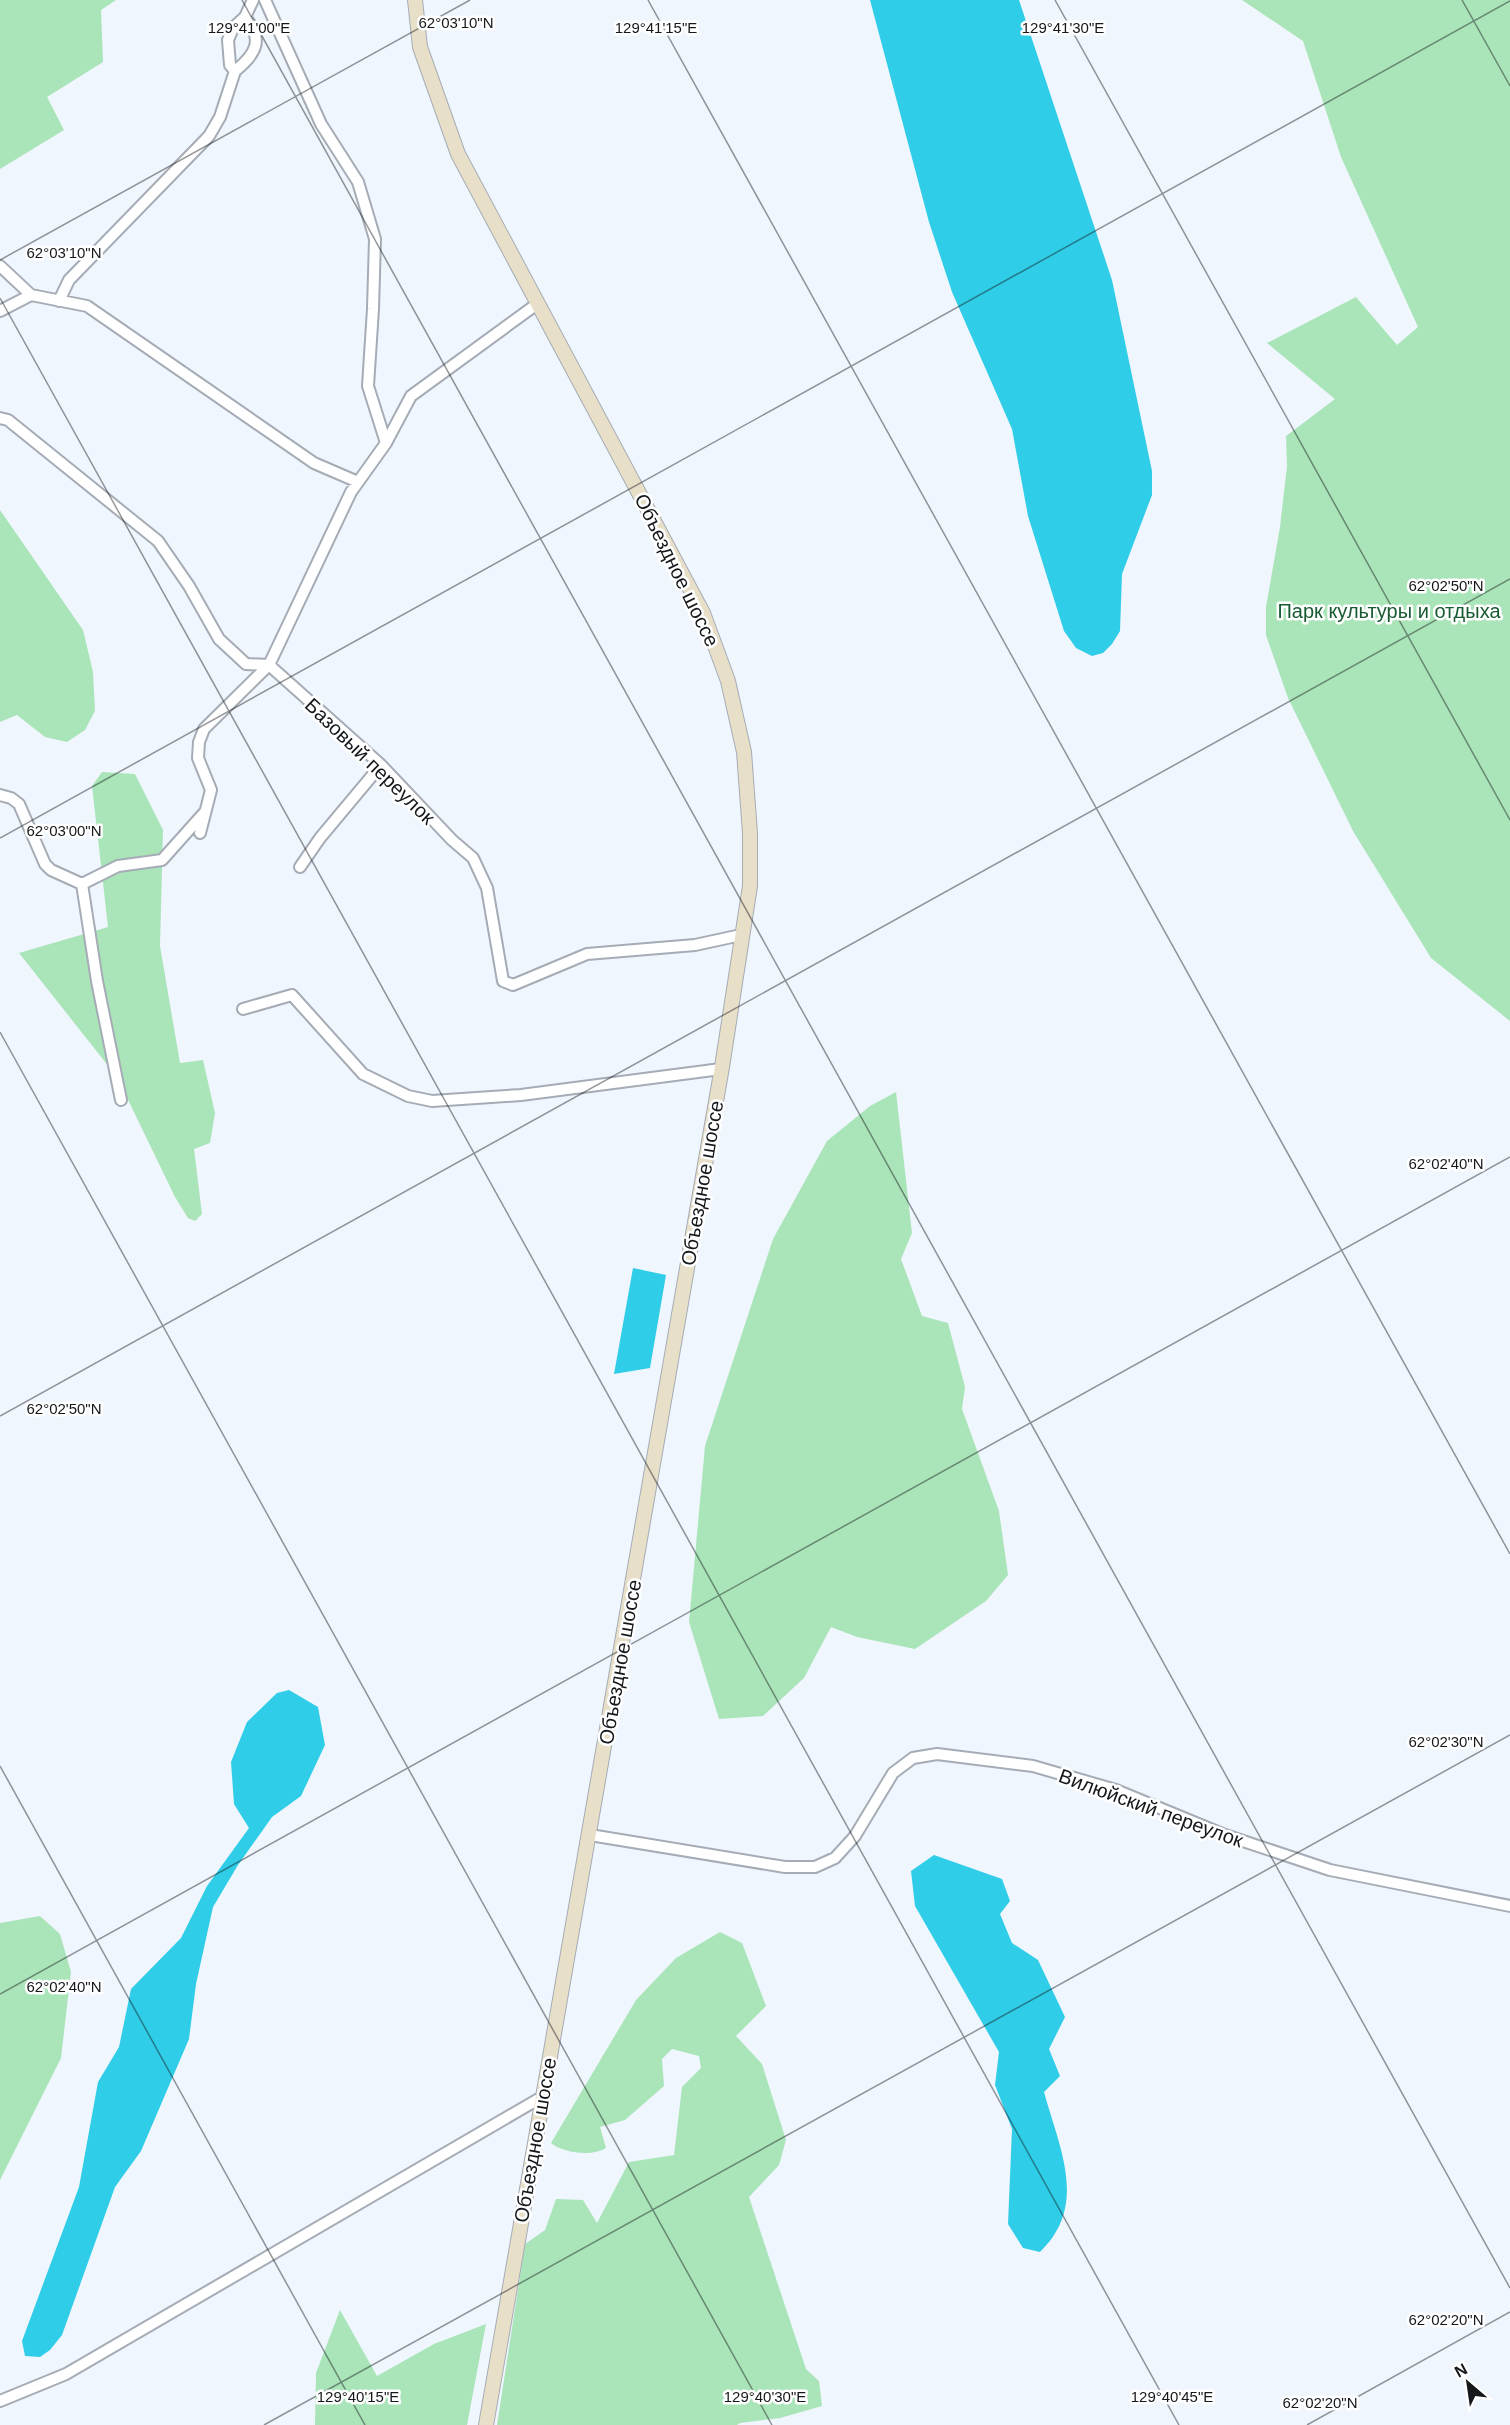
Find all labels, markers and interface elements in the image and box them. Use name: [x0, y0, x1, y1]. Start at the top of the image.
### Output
text: 62°03'10"N: [418, 14, 494, 31]
text: 129°41'00"E: [208, 19, 290, 36]
text: 129°41'15"E: [615, 19, 697, 36]
text: 129°41'30"E: [1022, 19, 1104, 36]
text: 62°03'10"N: [26, 244, 102, 261]
street label: Объездное шоссе: [630, 490, 724, 650]
text: 62°02'50"N: [1408, 577, 1484, 594]
park label: Парк культуры и отдыха: [1277, 600, 1501, 622]
street label: Базовый переулок: [301, 694, 439, 829]
text: 62°03'00"N: [26, 822, 102, 839]
street label: Объездное шоссе: [677, 1099, 727, 1267]
text: 62°02'40"N: [1408, 1155, 1484, 1172]
text: 62°02'50"N: [26, 1400, 102, 1417]
street label: Объездное шоссе: [595, 1578, 645, 1746]
text: 62°02'30"N: [1408, 1733, 1484, 1750]
street label: Вилюйский переулок: [1056, 1764, 1246, 1852]
text: 62°02'40"N: [26, 1978, 102, 1995]
street label: Объездное шоссе: [510, 2056, 560, 2224]
text: 62°02'20"N: [1408, 2311, 1484, 2328]
north arrow: [1438, 2353, 1498, 2413]
text: N: [1452, 2360, 1470, 2381]
text: 129°40'15"E: [317, 2388, 399, 2405]
text: 129°40'30"E: [724, 2388, 806, 2405]
text: 129°40'45"E: [1131, 2388, 1213, 2405]
text: 62°02'20"N: [1282, 2394, 1358, 2411]

